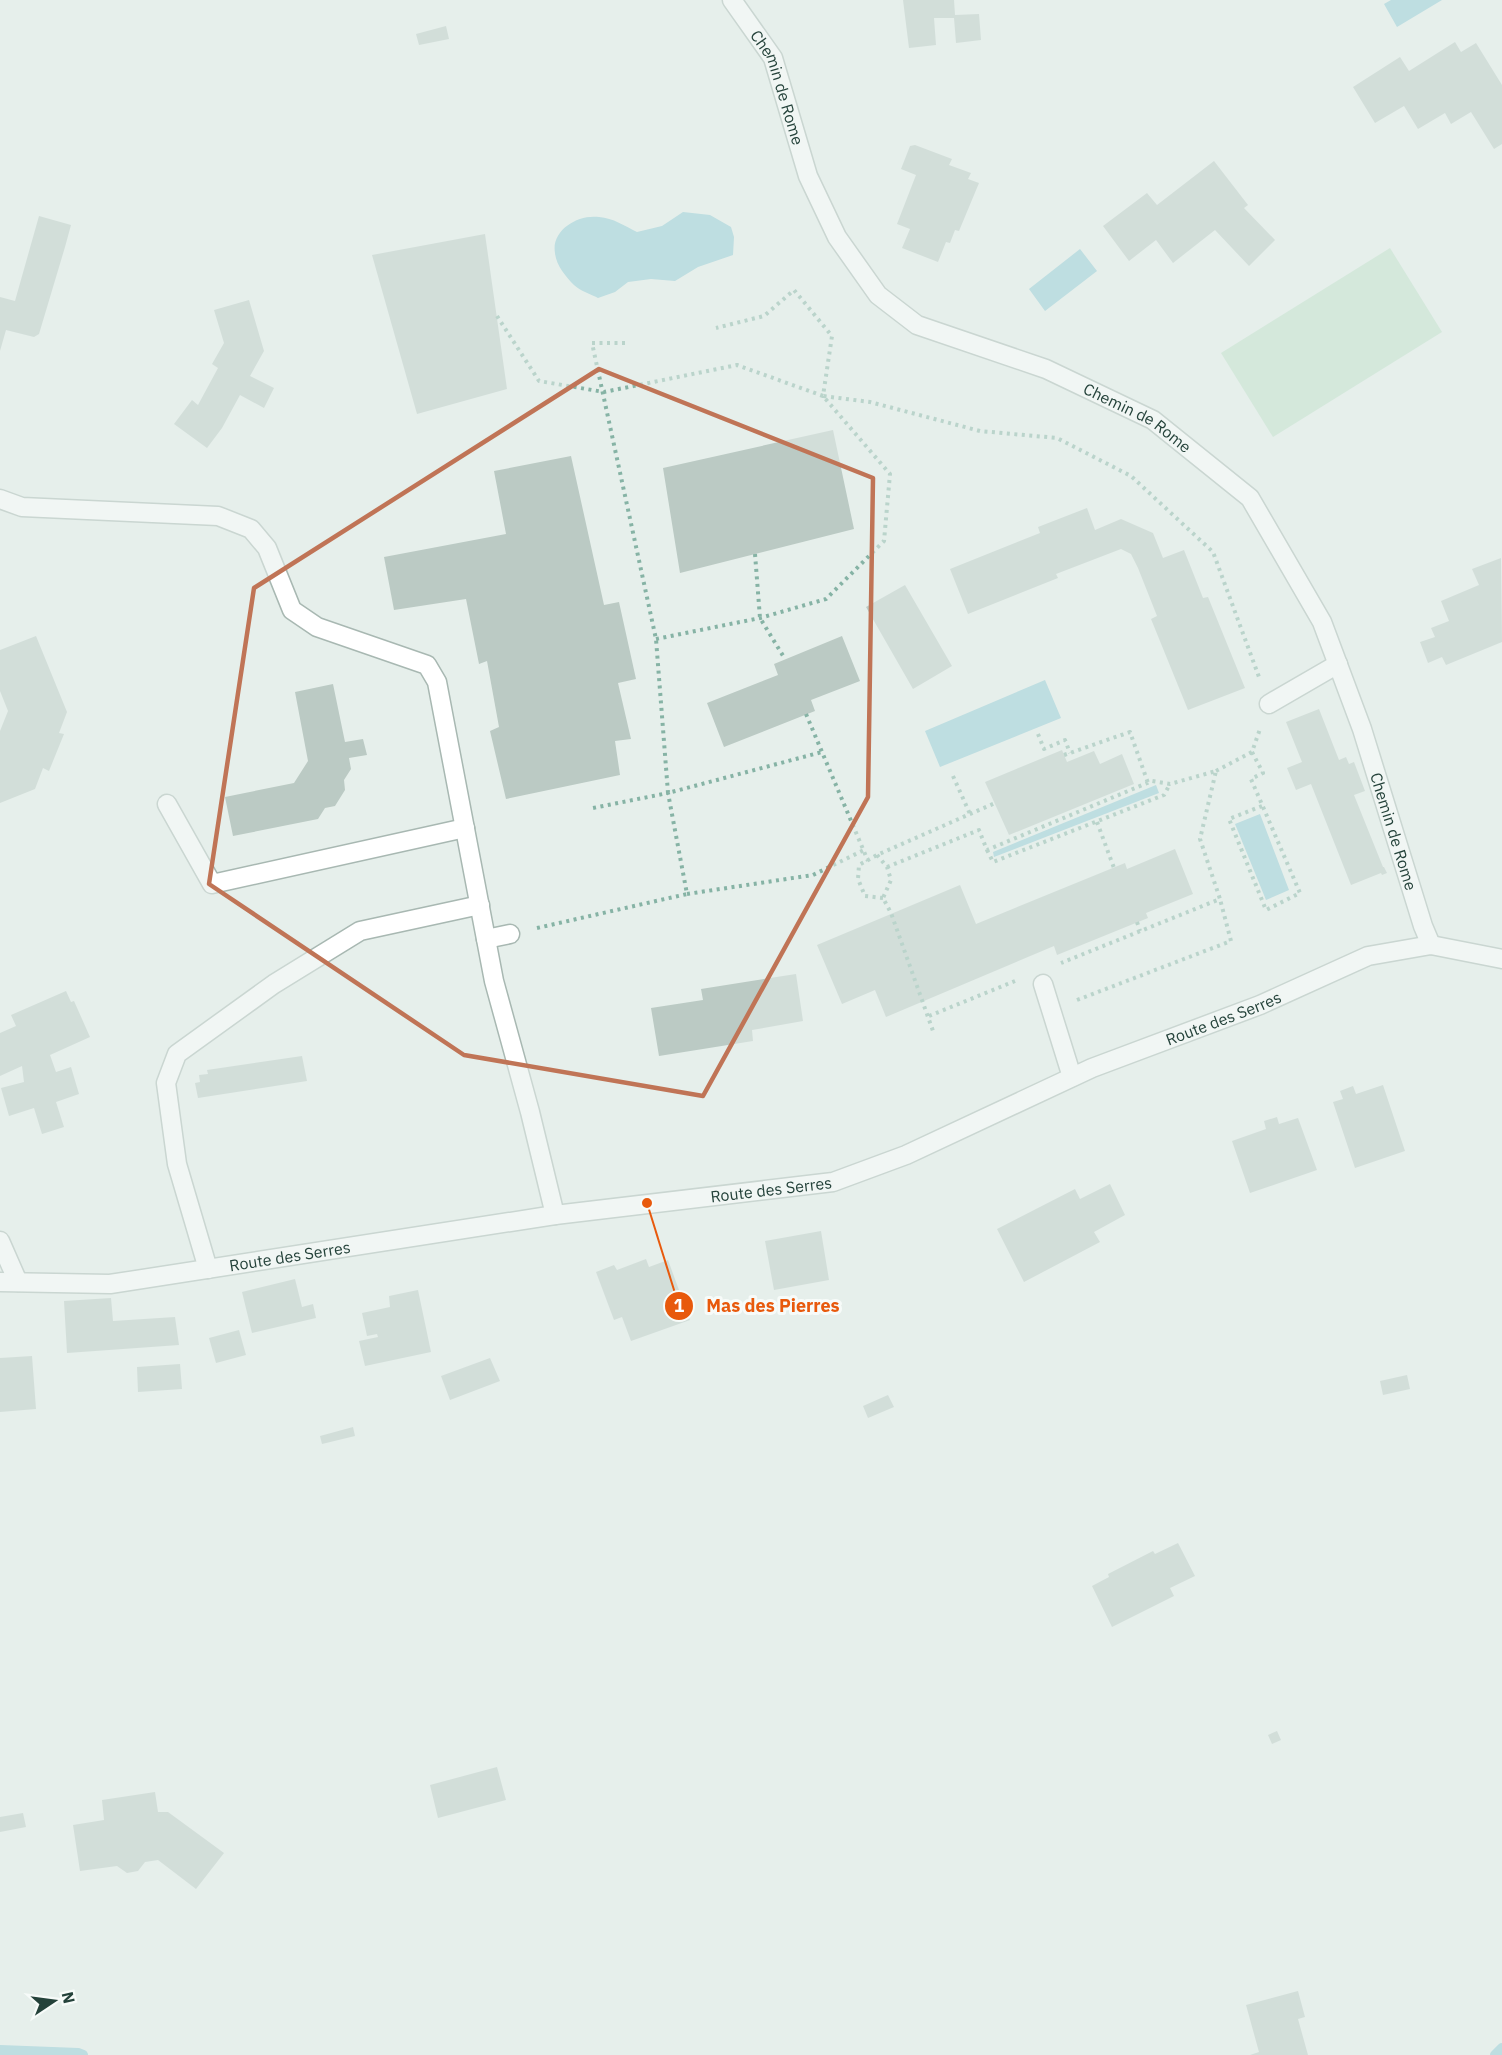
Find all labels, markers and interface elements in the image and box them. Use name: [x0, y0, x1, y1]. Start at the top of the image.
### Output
street label: Chemin de Rome: [746, 26, 808, 147]
street label: Chemin de Rome: [1080, 378, 1196, 457]
street label: Chemin de Rome: [1366, 770, 1421, 893]
street label: Route des Serres: [1163, 987, 1284, 1049]
street label: Route des Serres: [709, 1172, 833, 1206]
street label: Route des Serres: [228, 1237, 352, 1275]
callout: Mas des Pierres: [664, 1288, 852, 1324]
text: 1: [674, 1294, 685, 1317]
text: Mas des Pierres: [706, 1294, 840, 1317]
north arrow: [24, 1971, 84, 2031]
text: N: [58, 1990, 80, 2006]

